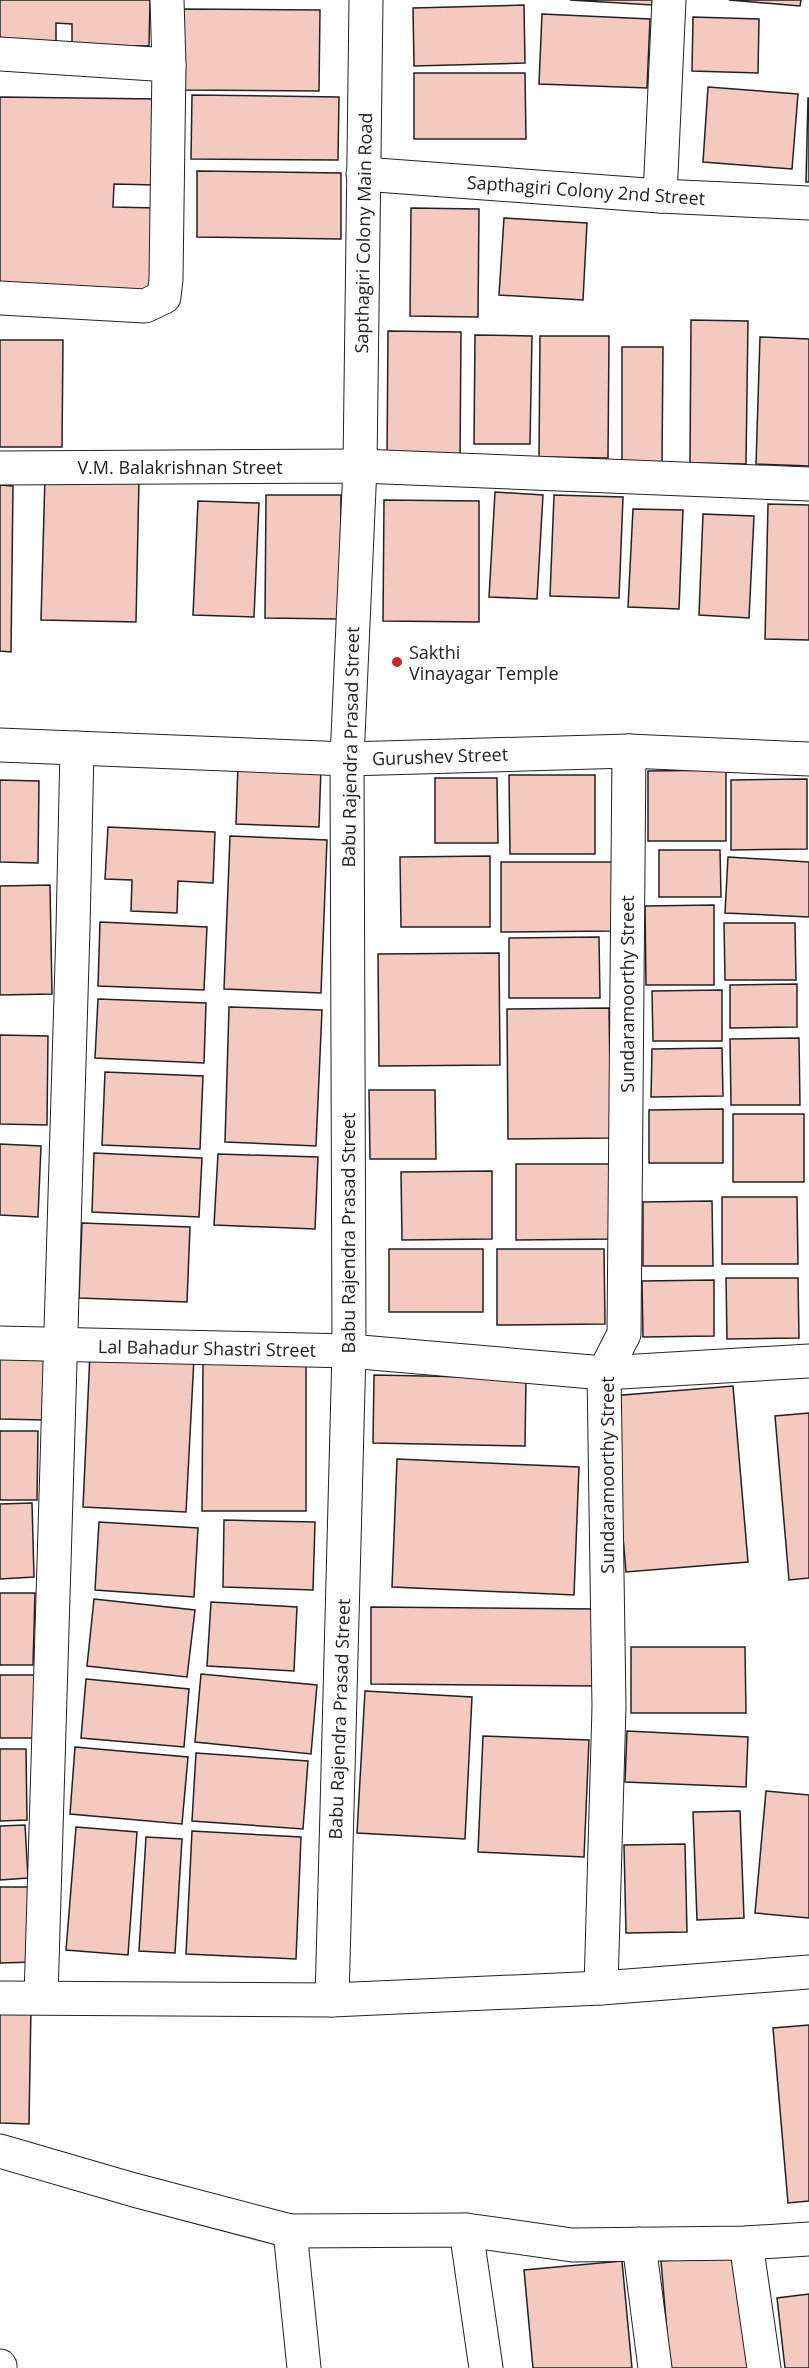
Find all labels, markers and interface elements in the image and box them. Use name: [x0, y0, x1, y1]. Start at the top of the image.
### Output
street label: Sapthagiri Colony Main Road: [349, 112, 377, 354]
street label: Sapthagiri Colony 2nd Street: [466, 170, 706, 210]
street label: V.M. Balakrishnan Street: [77, 455, 283, 479]
street label: Babu Rajendra Prasad Street: [336, 626, 364, 868]
place label: Sakthi Vinayagar Temple: [409, 640, 559, 685]
marker: Sakthi Vinayagar Temple: [390, 655, 404, 669]
street label: Gurushev Street: [372, 742, 508, 770]
street label: Sundaramoorthy Street: [615, 895, 639, 1093]
street label: Babu Rajendra Prasad Street: [336, 1113, 360, 1353]
street label: Lal Bahadur Shastri Street: [98, 1334, 316, 1362]
street label: Sundaramoorthy Street: [595, 1376, 619, 1574]
street label: Babu Rajendra Prasad Street: [323, 1598, 355, 1840]

